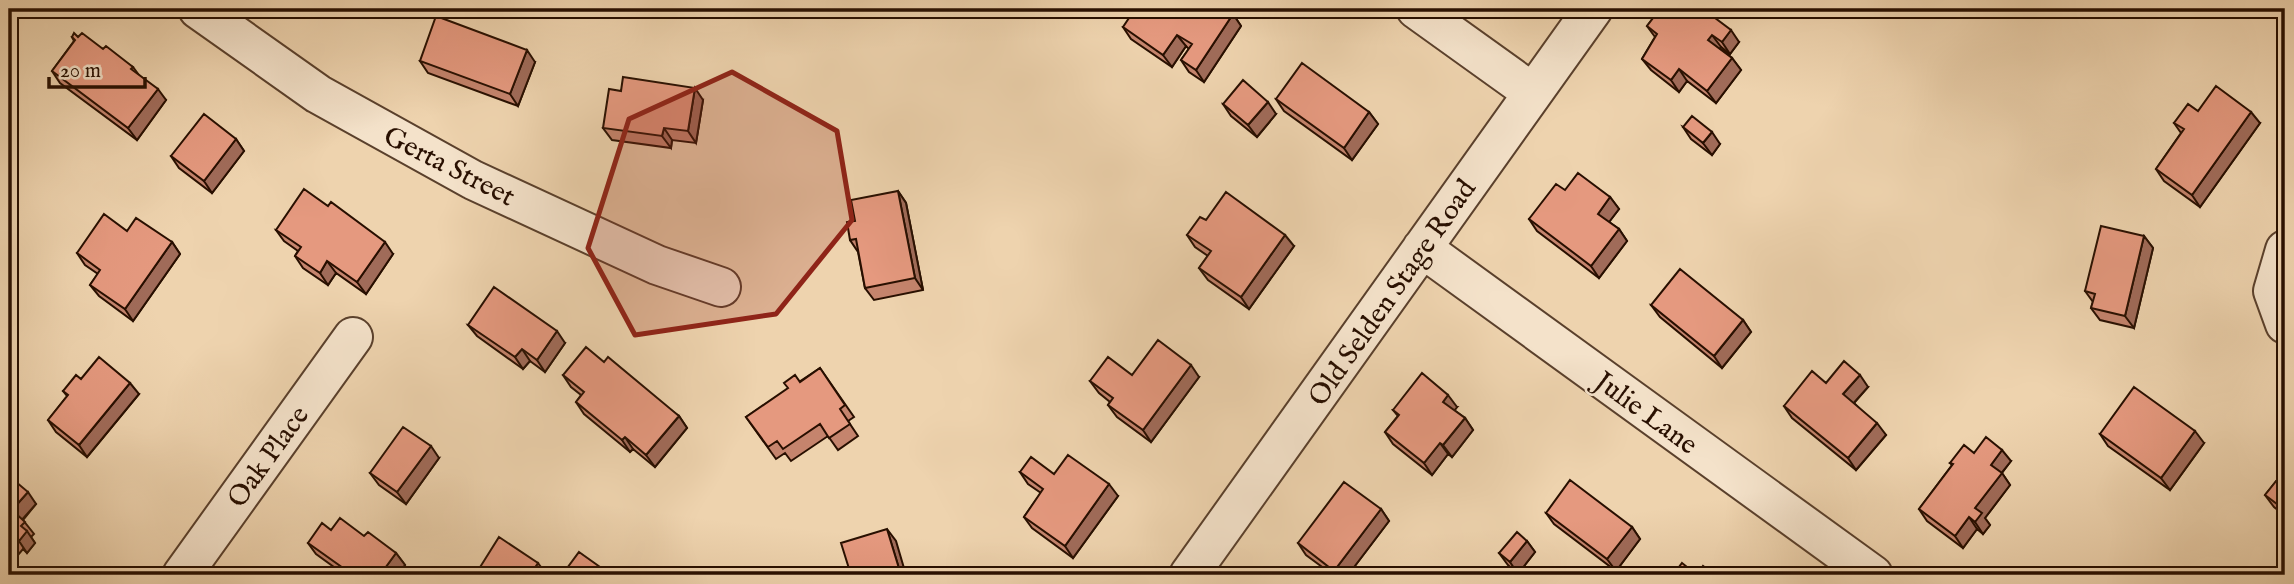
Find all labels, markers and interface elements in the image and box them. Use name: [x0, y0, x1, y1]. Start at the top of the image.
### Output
scale bar: [49, 46, 145, 90]
text: 20 m: [60, 58, 101, 85]
street label: Gerta Street: [377, 119, 521, 215]
street label: Old Selden Stage Road: [1302, 173, 1485, 414]
street label: Julie Lane: [1585, 363, 1704, 463]
street label: Oak Place: [220, 400, 318, 515]

